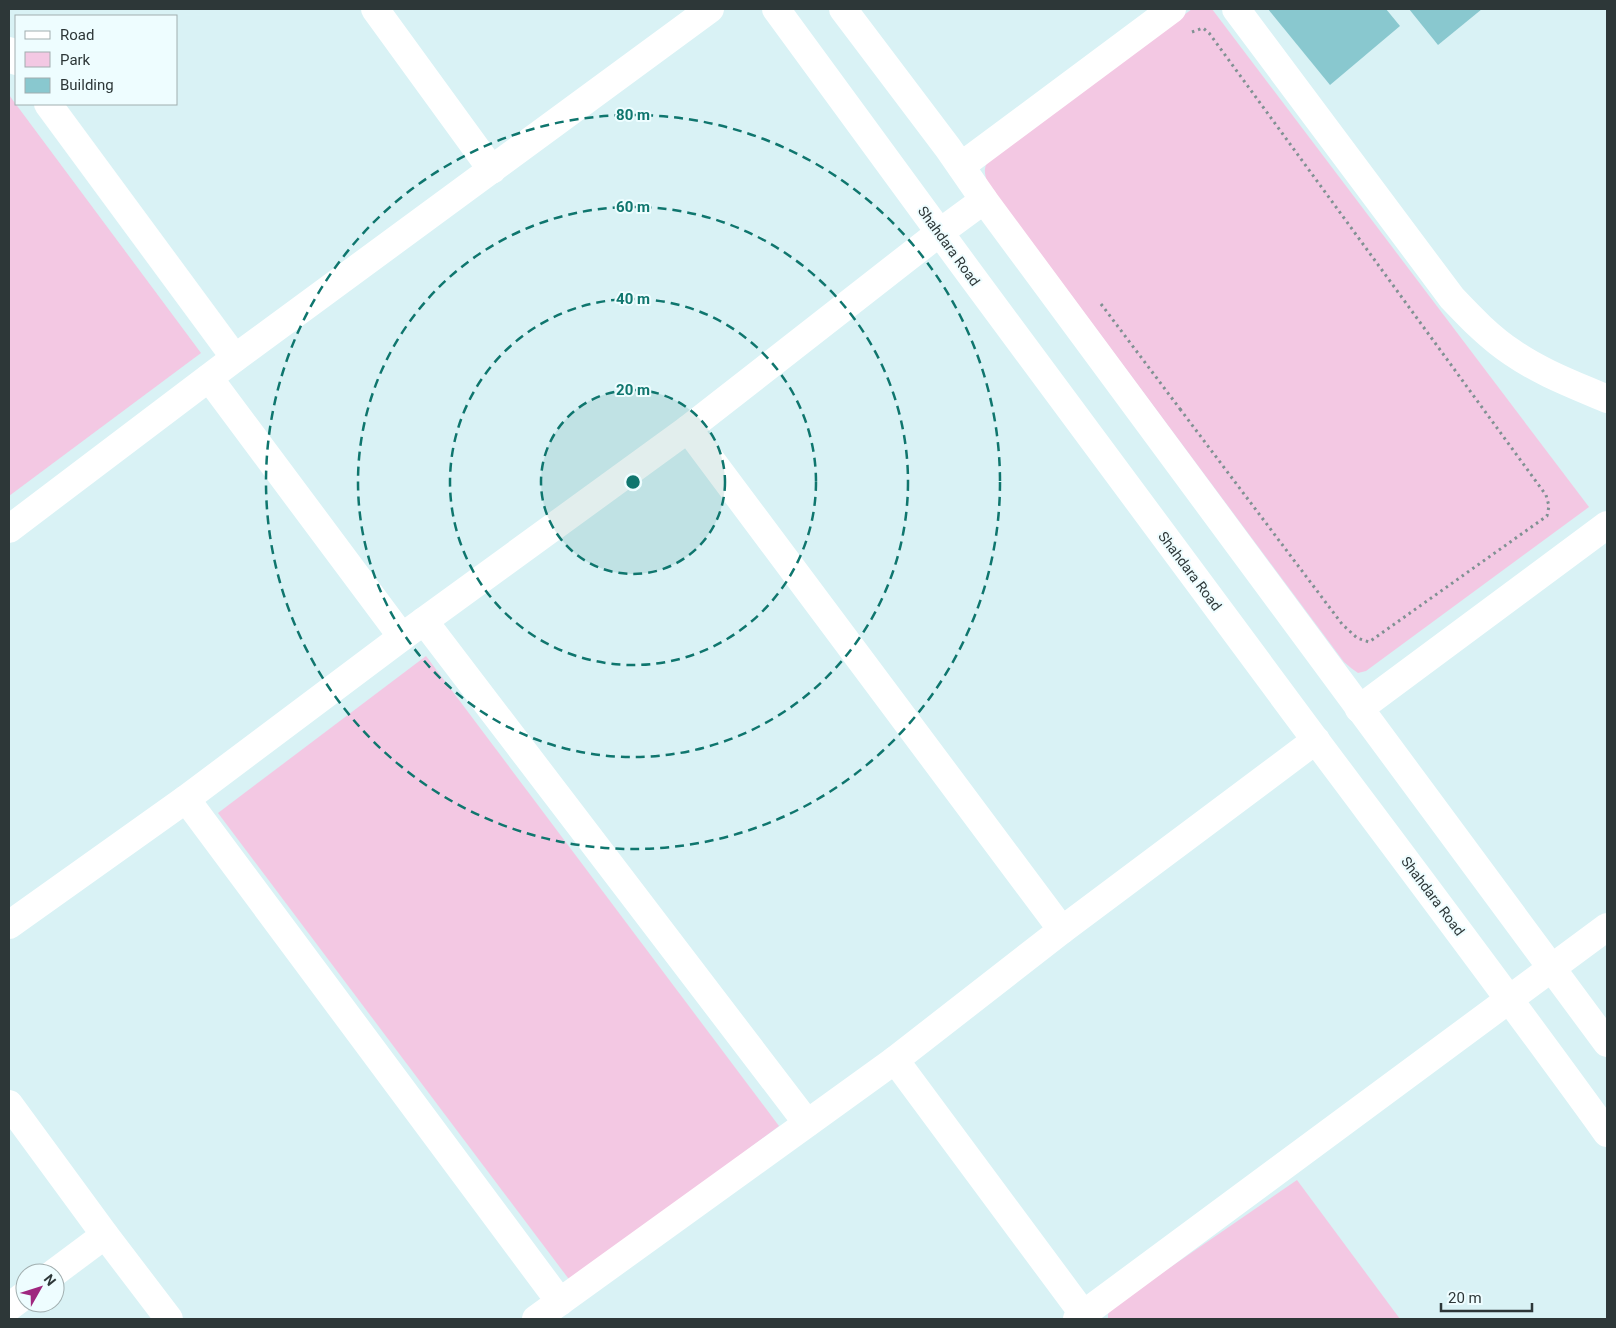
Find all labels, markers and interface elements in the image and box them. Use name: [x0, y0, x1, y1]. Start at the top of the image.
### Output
legend: [15, 15, 178, 105]
text: Road: [60, 26, 94, 44]
text: Park: [60, 51, 91, 69]
text: Building: [60, 76, 114, 94]
text: 80 m: [616, 106, 650, 124]
text: 60 m: [616, 198, 650, 216]
street label: Shahdara Road: [915, 203, 983, 289]
text: 40 m: [616, 290, 650, 308]
text: 20 m: [616, 381, 650, 399]
centre of rings: [624, 473, 642, 491]
street label: Shahdara Road: [1155, 528, 1225, 614]
street label: Shahdara Road: [1398, 853, 1468, 939]
north arrow: [15, 1263, 65, 1313]
text: N: [41, 1271, 59, 1289]
scale bar: [1441, 1280, 1532, 1312]
text: 20 m: [1448, 1289, 1482, 1307]

